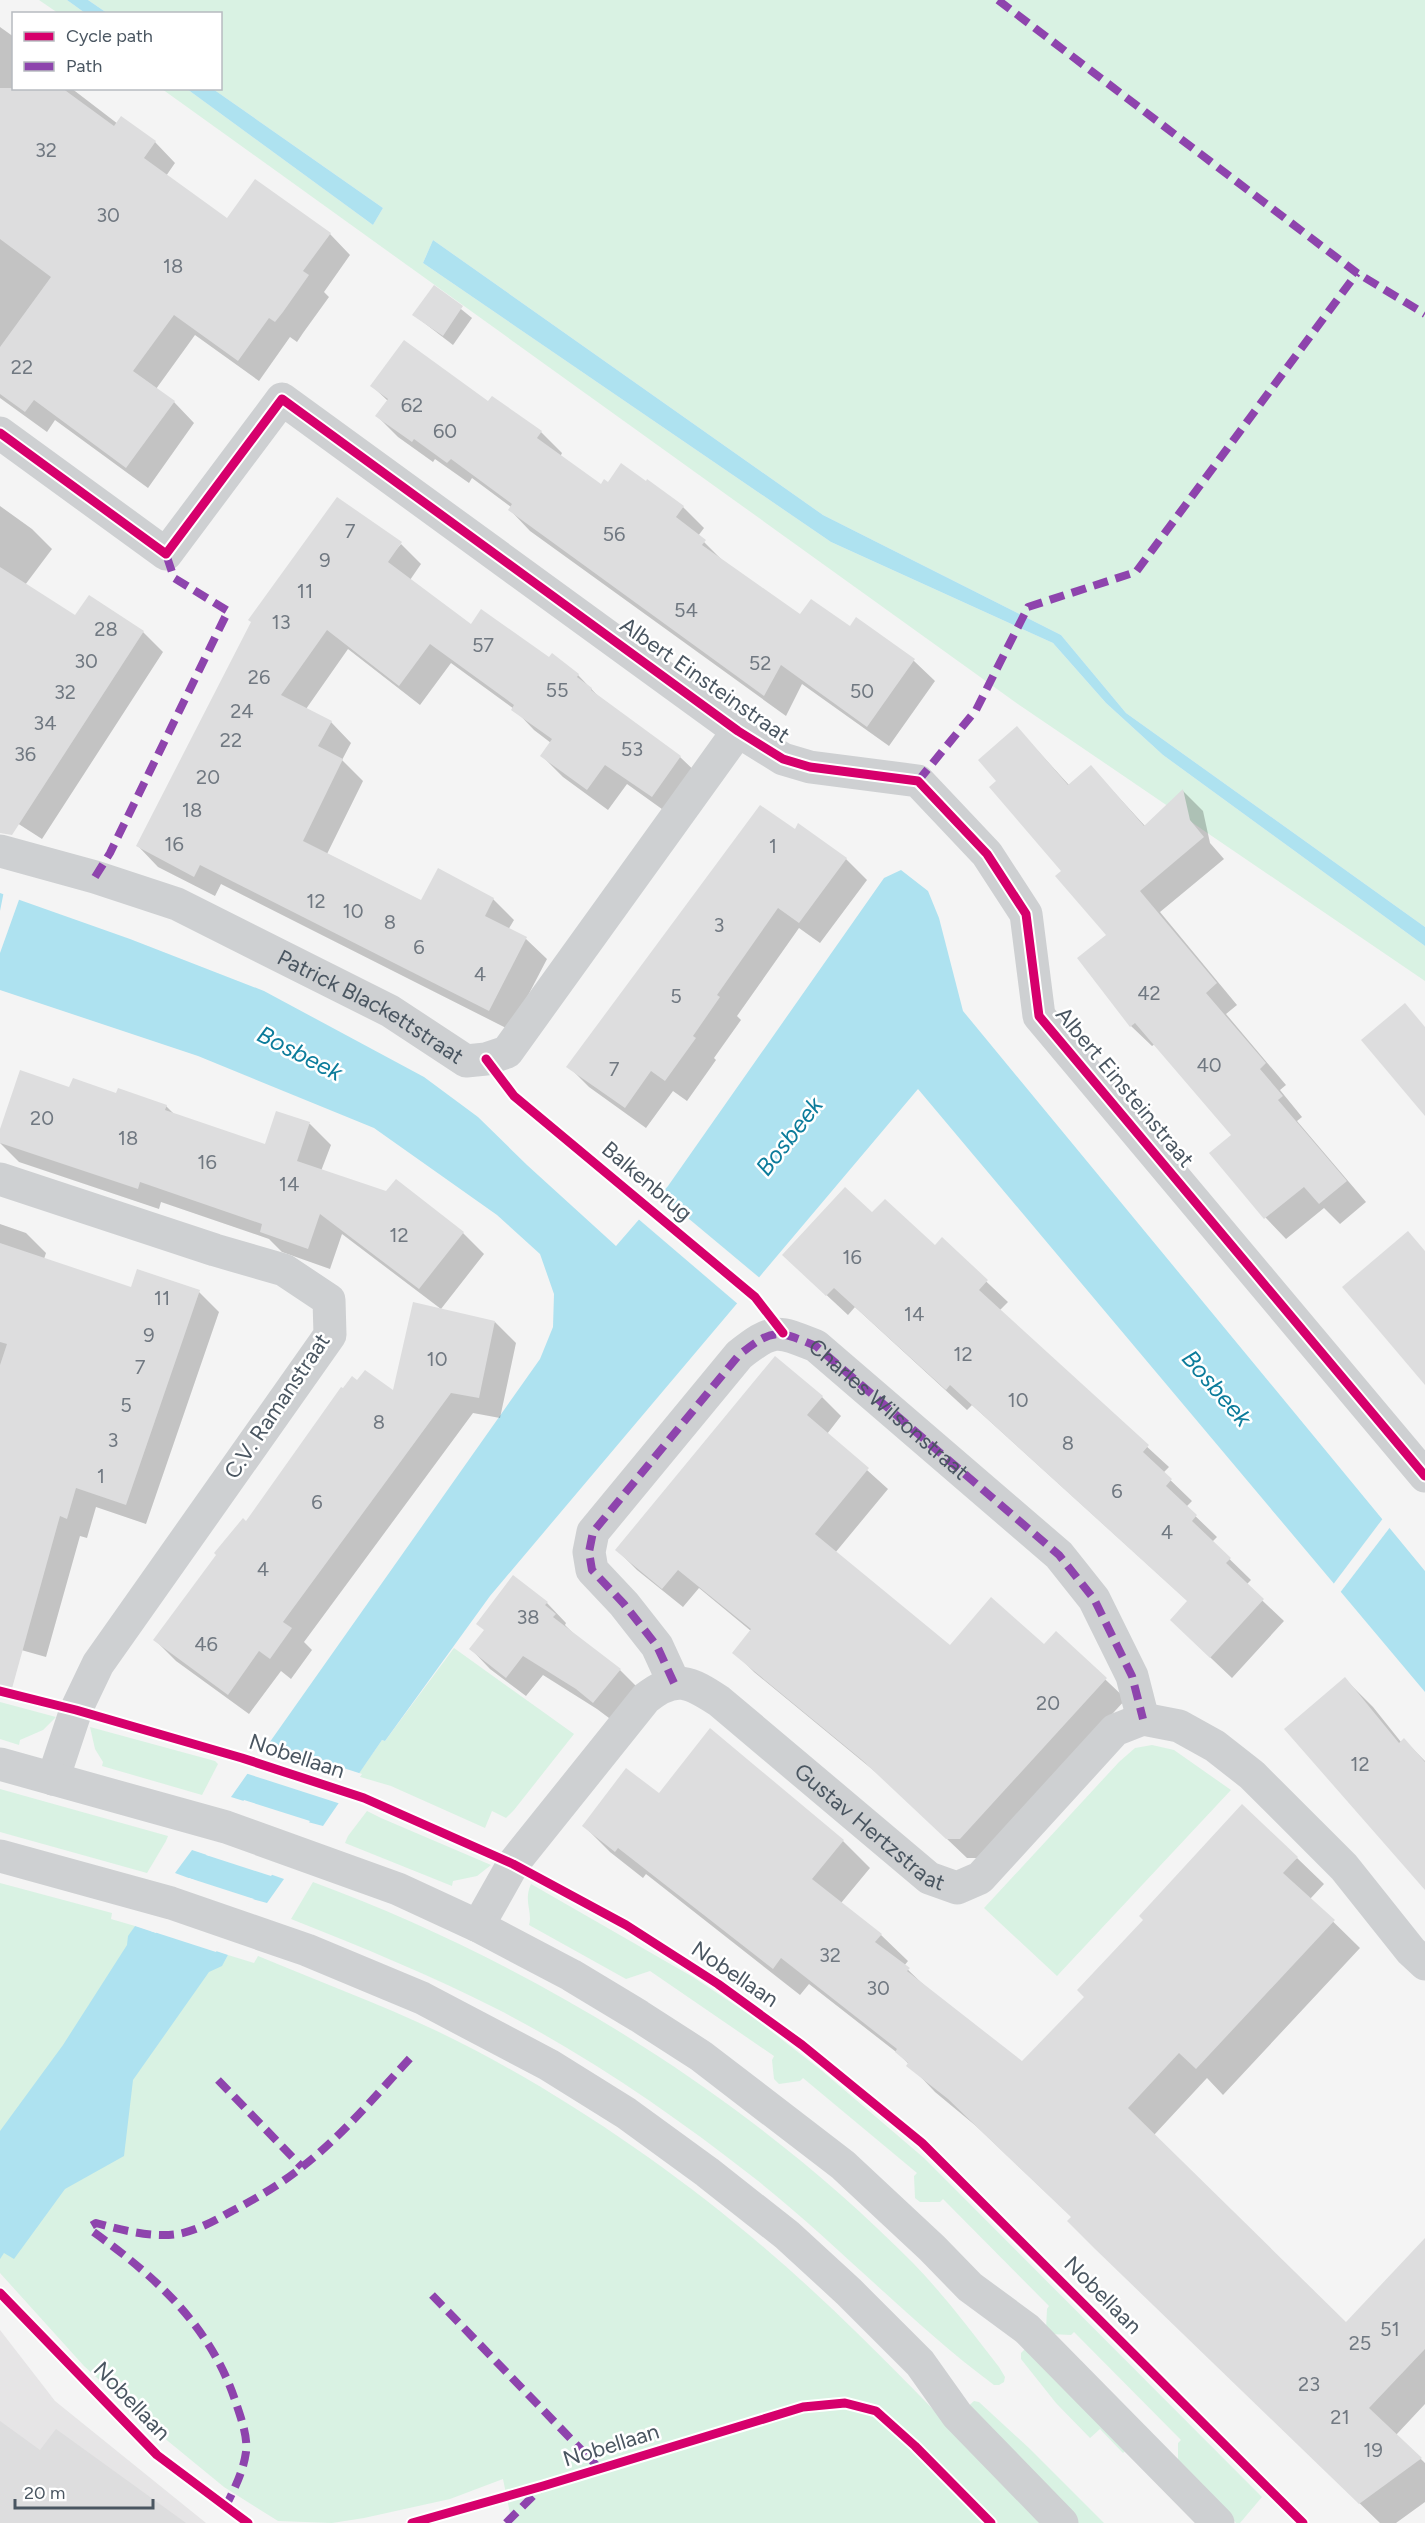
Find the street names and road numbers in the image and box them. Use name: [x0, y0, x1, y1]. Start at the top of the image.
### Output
street label: Albert Einsteinstraat: [615, 611, 795, 749]
street label: Patrick Blackettstraat: [273, 943, 469, 1069]
street label: Albert Einsteinstraat: [1050, 1001, 1200, 1173]
street label: Balkenbrug: [596, 1135, 698, 1227]
street label: C.V. Ramanstraat: [218, 1328, 336, 1484]
street label: Charles Wilsonstraat: [803, 1332, 975, 1485]
street label: Nobellaan: [246, 1728, 348, 1784]
street label: Gustav Hertzstraat: [789, 1757, 949, 1896]
street label: Nobellaan: [686, 1935, 784, 2013]
street label: Nobellaan: [1058, 2250, 1148, 2340]
street label: Nobellaan: [88, 2356, 176, 2446]
street label: Nobellaan: [560, 2418, 662, 2472]

